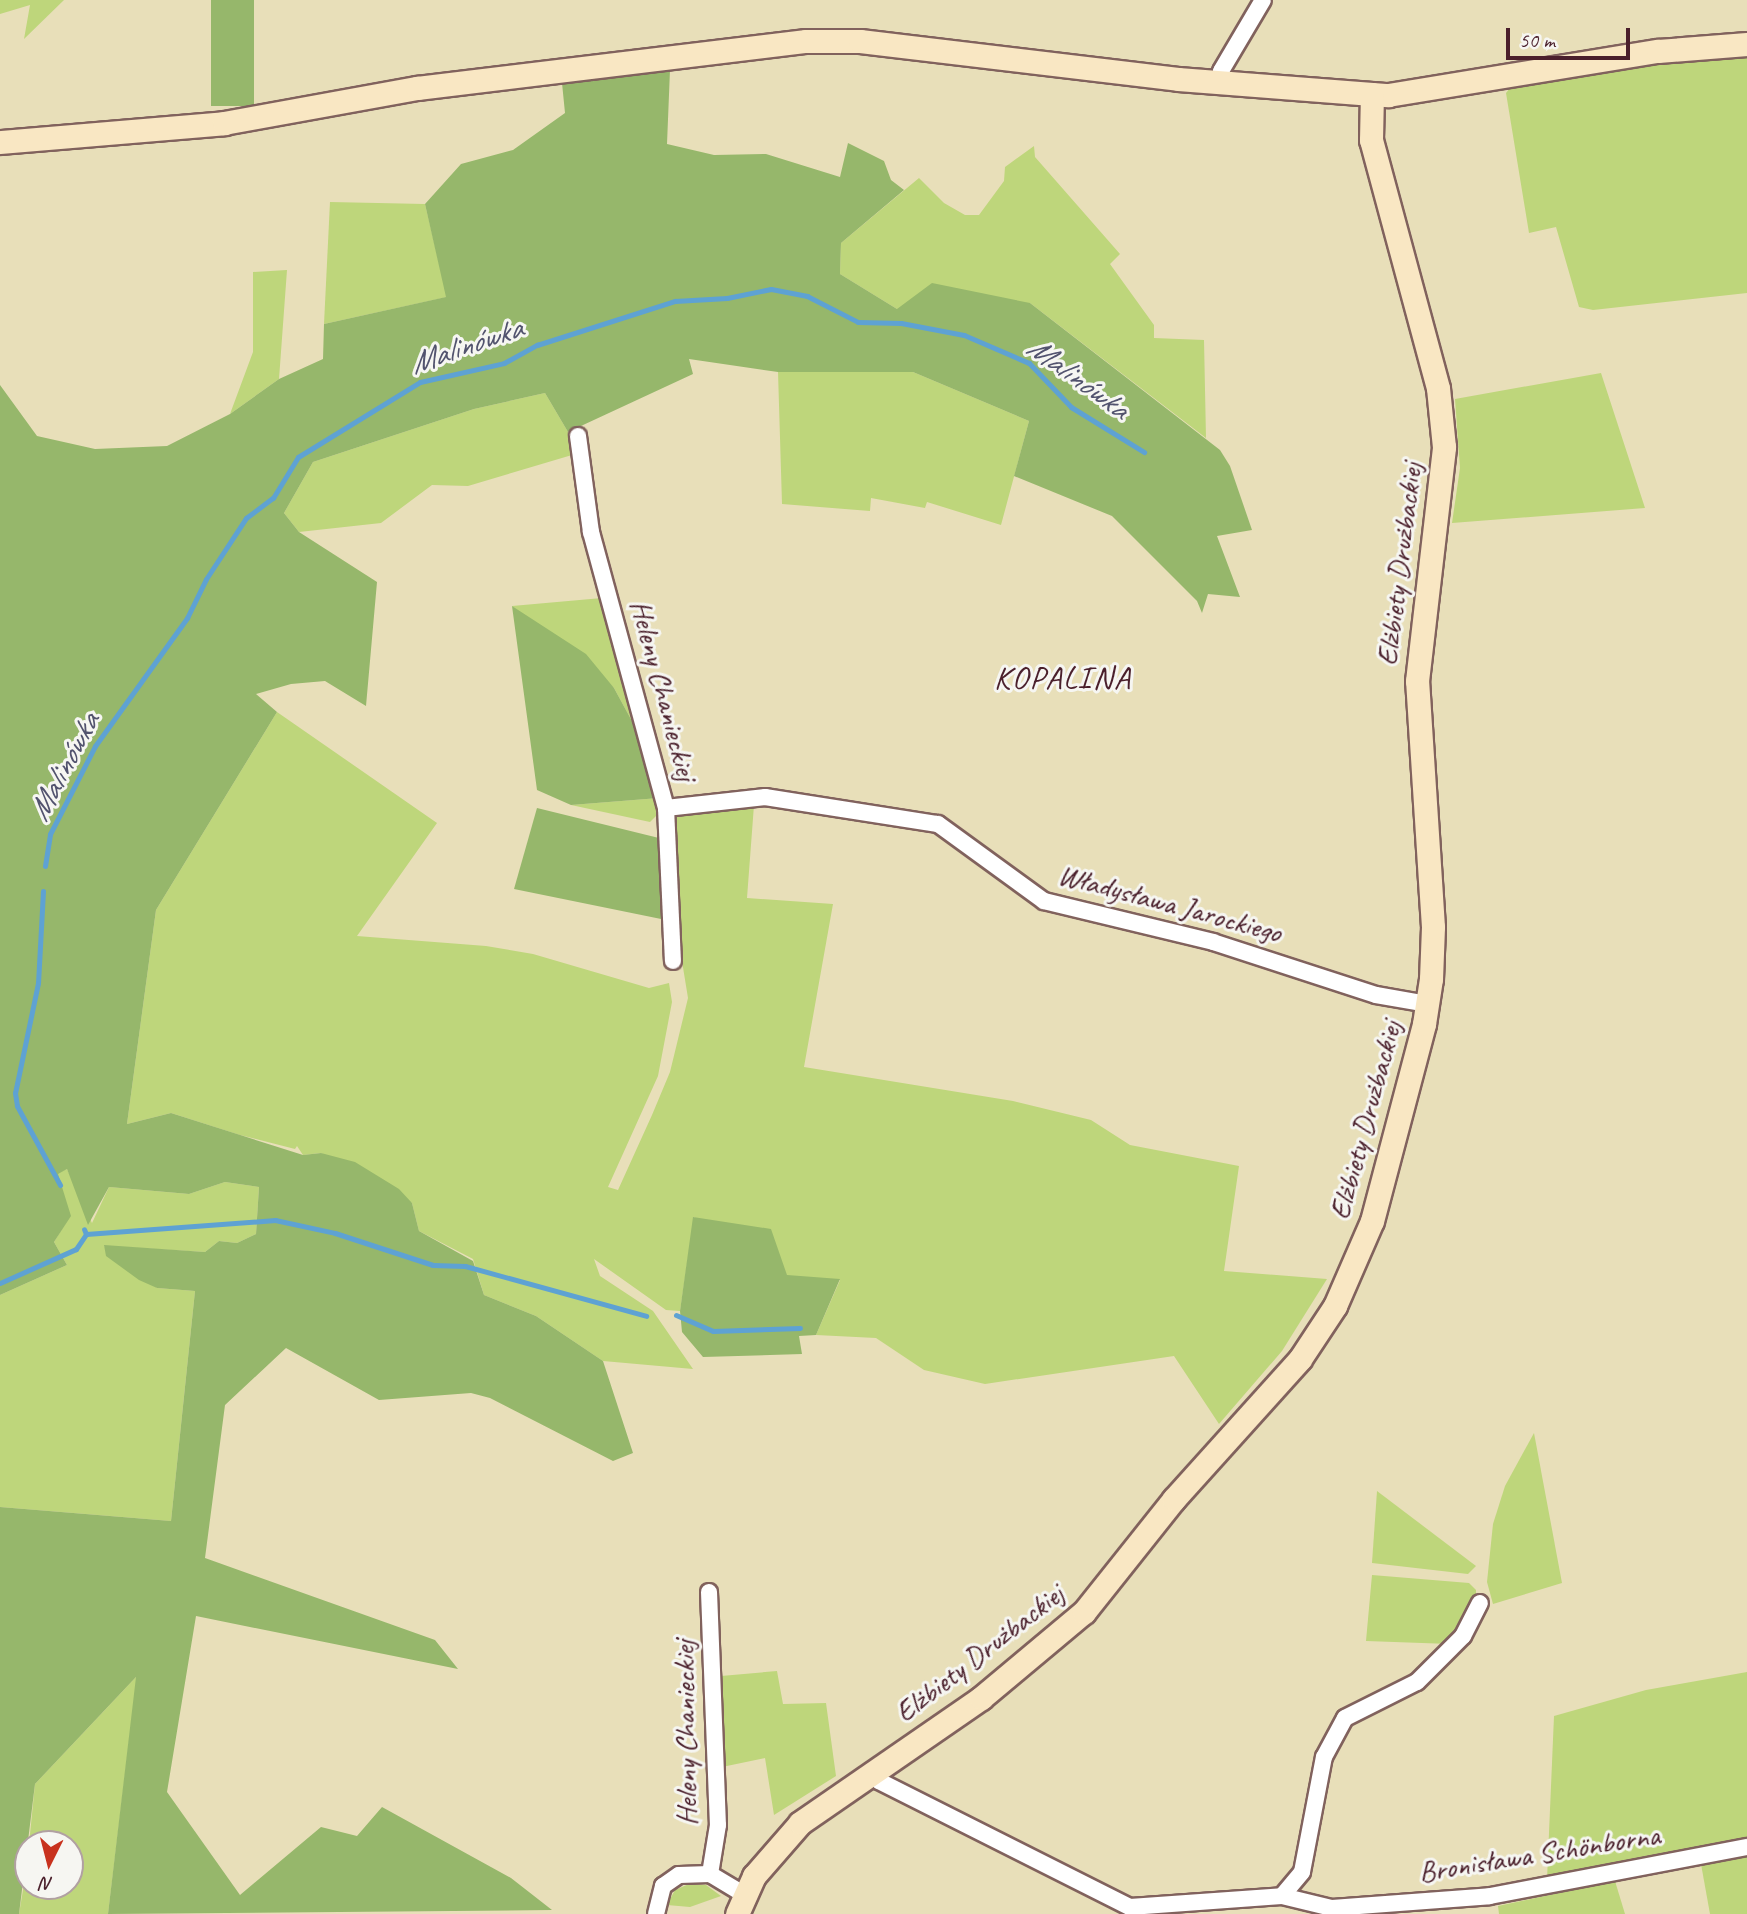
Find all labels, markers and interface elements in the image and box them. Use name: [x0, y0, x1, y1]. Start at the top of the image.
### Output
scale bar: [1509, 14, 1633, 58]
text: 50 m: [1519, 27, 1555, 53]
water label: Malinówka: [405, 309, 527, 383]
water label: Malinówka: [1020, 328, 1136, 428]
street label: Elżbiety Drużbackiej: [1369, 461, 1429, 667]
street label: Heleny Chanieckiej: [622, 595, 706, 785]
district label: KOPALINA: [995, 659, 1131, 697]
water label: Malinówka: [20, 707, 108, 827]
street label: Władysława Jarockiego: [1054, 856, 1286, 950]
street label: Elżbiety Drużbackiej: [1321, 1017, 1409, 1223]
street label: Elżbiety Drużbackiej: [888, 1576, 1070, 1730]
street label: Heleny Chanieckiej: [665, 1639, 705, 1827]
street label: Bronisława Schönborna: [1416, 1816, 1662, 1890]
north arrow: [14, 1830, 84, 1900]
text: N: [40, 1871, 54, 1896]

